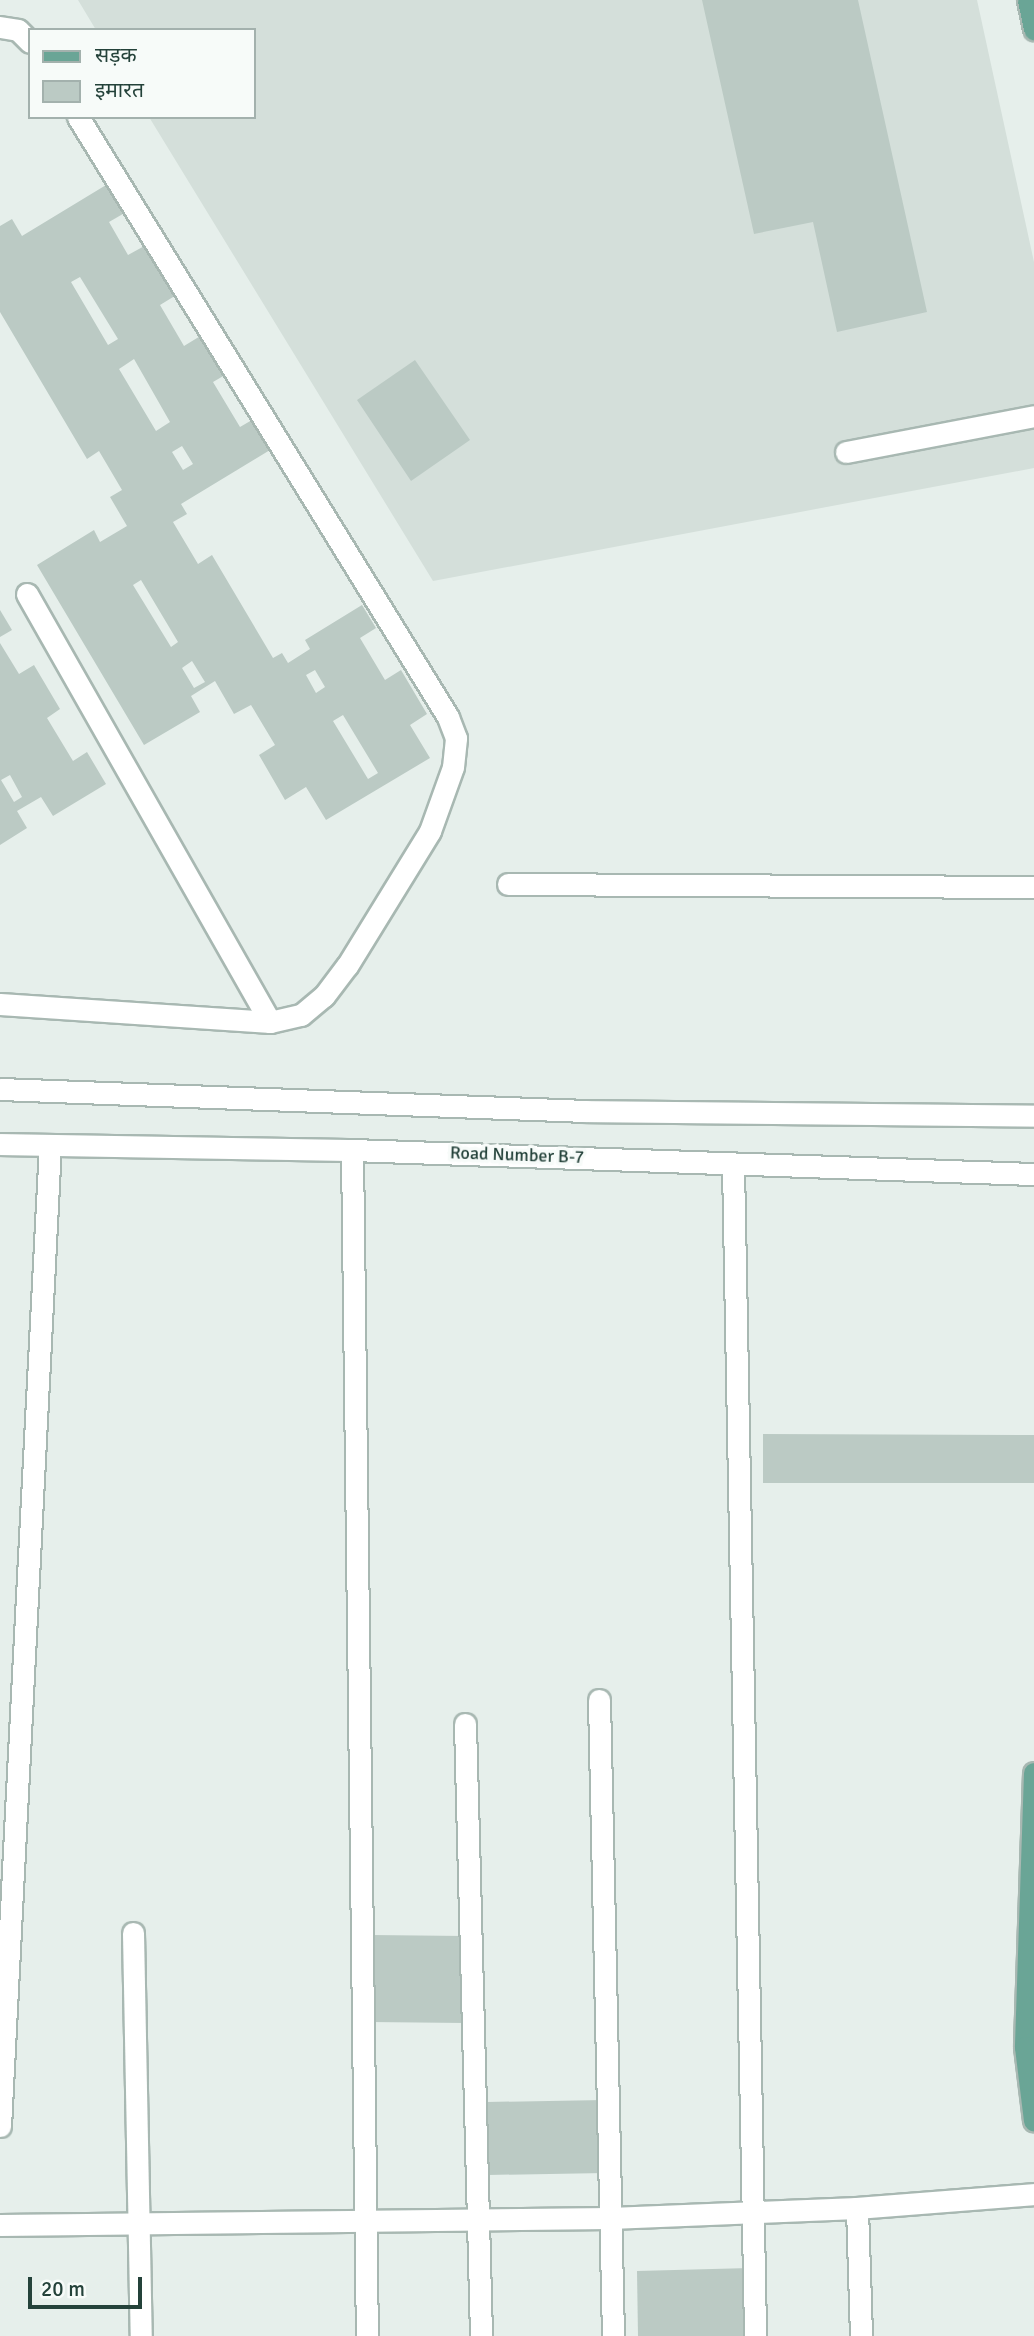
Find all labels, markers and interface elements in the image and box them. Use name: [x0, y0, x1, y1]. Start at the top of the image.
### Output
legend: [28, 28, 256, 119]
text: सड़क: [95, 42, 137, 68]
text: इमारत: [95, 77, 144, 103]
street label: Road Number B-7: [450, 1142, 584, 1168]
scale bar: [32, 2262, 145, 2306]
text: 20 m: [41, 2276, 85, 2302]

